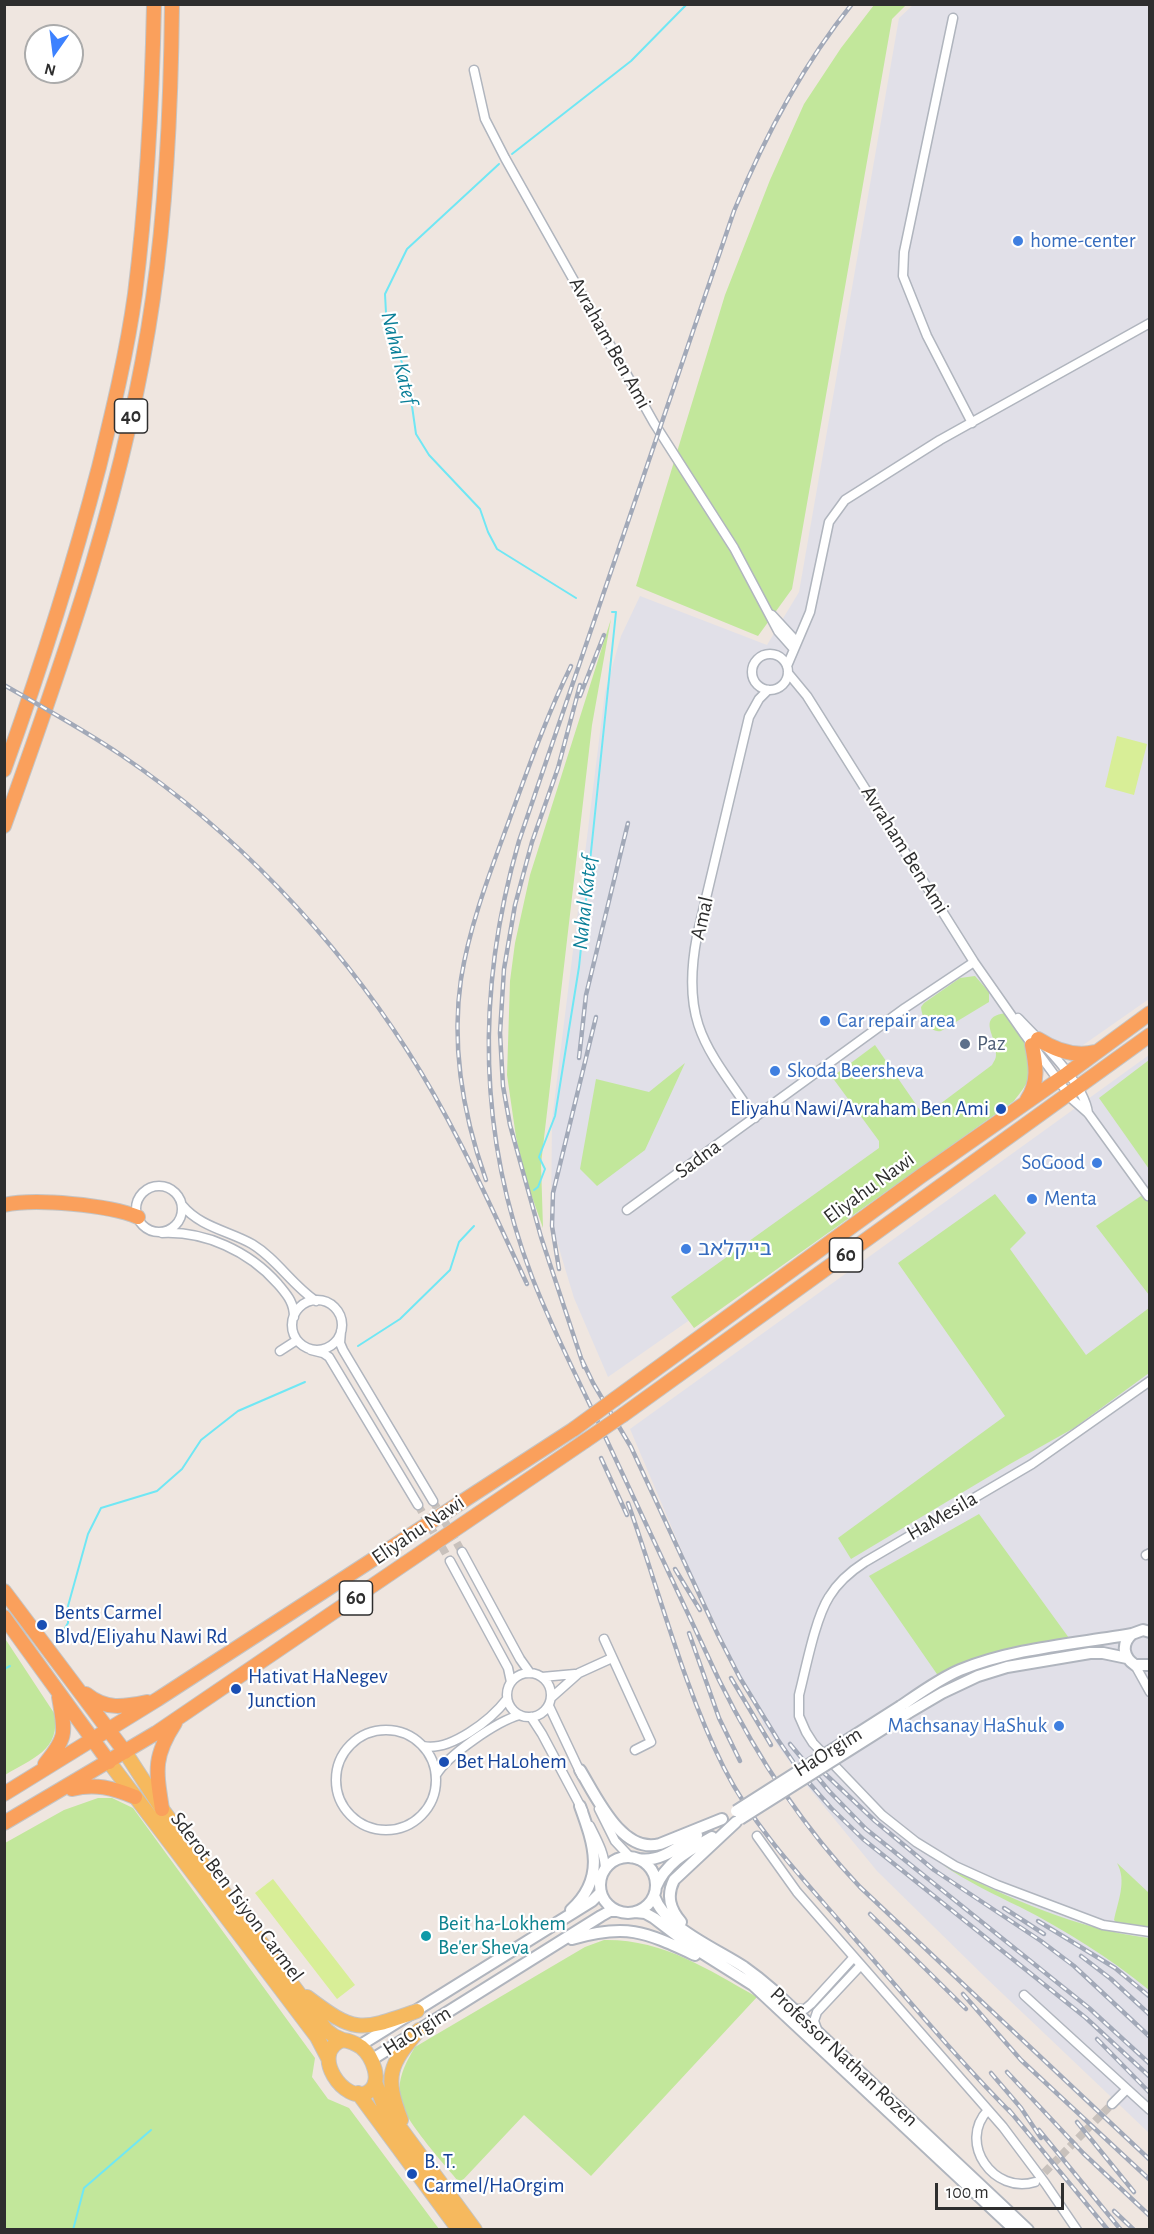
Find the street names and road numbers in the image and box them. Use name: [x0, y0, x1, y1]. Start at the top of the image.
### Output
street label: Avraham Ben Ami: [563, 273, 657, 413]
road number: 40: [114, 399, 148, 433]
street label: Avraham Ben Ami: [856, 781, 954, 919]
street label: Amal: [685, 894, 719, 942]
street label: Sadna: [670, 1134, 726, 1184]
street label: Eliyahu Nawi: [819, 1147, 919, 1229]
road number: 60: [830, 1238, 862, 1272]
street label: HaMesila: [902, 1486, 982, 1546]
street label: Eliyahu Nawi: [367, 1490, 469, 1570]
road number: 60: [340, 1581, 372, 1615]
street label: HaOrgim: [789, 1721, 867, 1783]
street label: Sderot Ben Tsiyon Carmel: [165, 1807, 309, 1987]
street label: Professor Nathan Rozen: [765, 1982, 923, 2132]
street label: HaOrgim: [378, 2000, 456, 2062]

